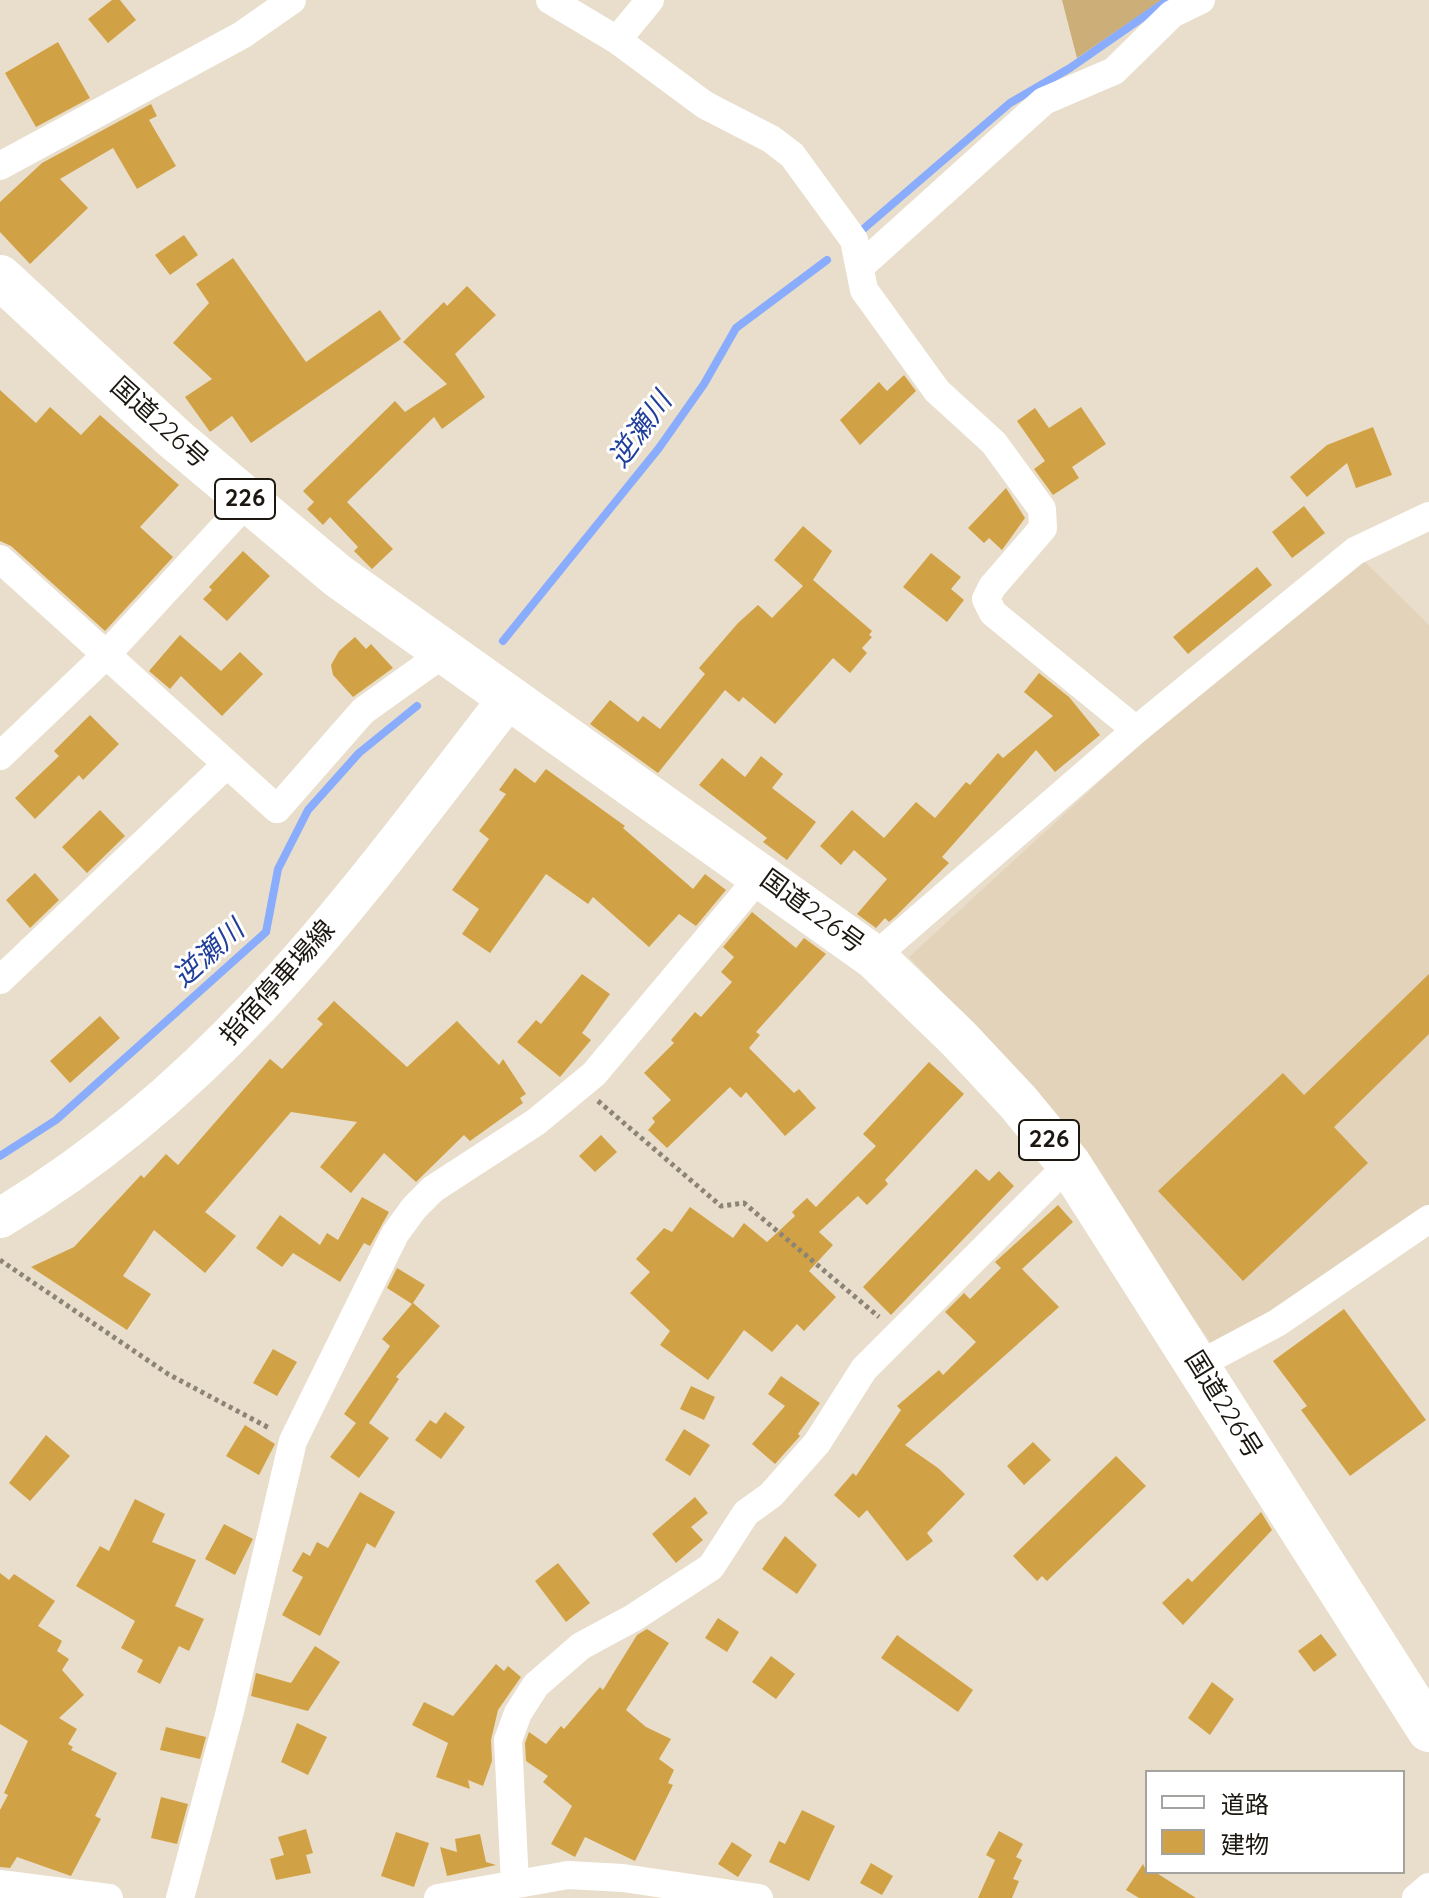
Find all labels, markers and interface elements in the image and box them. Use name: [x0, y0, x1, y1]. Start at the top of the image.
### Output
street label: 国道226号: [104, 371, 214, 475]
water label: 逆瀬川: [603, 386, 679, 474]
road number: 226: [215, 479, 275, 519]
street label: 国道226号: [754, 864, 870, 960]
water label: 逆瀬川: [167, 913, 251, 995]
street label: 指宿停車場線: [214, 915, 342, 1051]
road number: 226: [1019, 1120, 1079, 1160]
street label: 国道226号: [1178, 1346, 1268, 1464]
legend: [1145, 1770, 1405, 1874]
text: 道路: [1221, 1789, 1269, 1819]
text: 建物: [1221, 1829, 1269, 1859]

